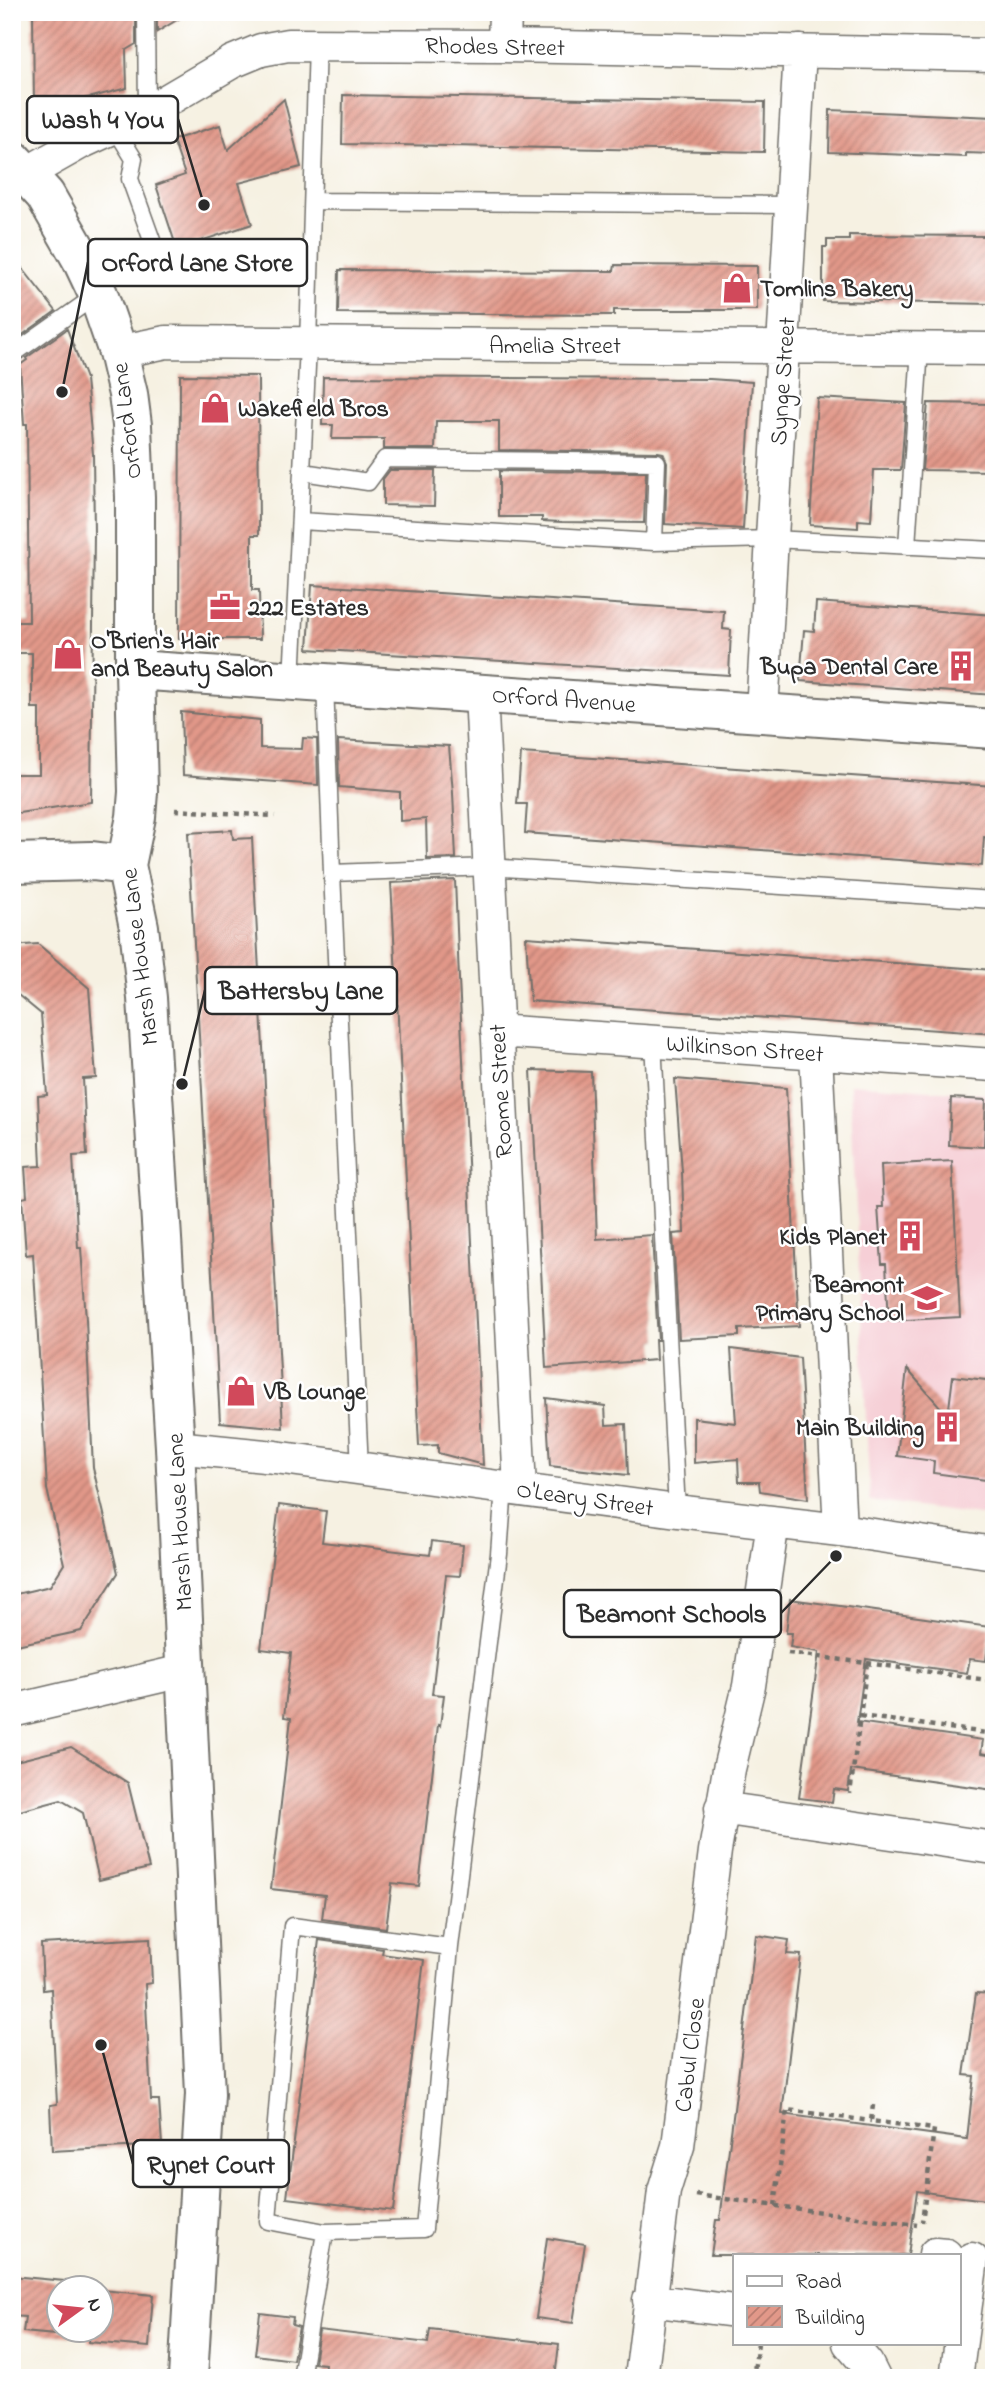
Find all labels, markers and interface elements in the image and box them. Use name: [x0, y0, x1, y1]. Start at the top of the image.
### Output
street label: Rhodes Street: [425, 30, 565, 67]
callout: Wash 4 You: [27, 96, 178, 143]
text: Wash 4 You: [42, 103, 165, 141]
callout: Orford Lane Store: [88, 239, 307, 286]
text: Orford Lane Store: [101, 246, 294, 284]
shop icon: Tomlins Bakery: [720, 271, 754, 305]
place label: Tomlins Bakery: [760, 273, 913, 309]
street label: Synge Street: [763, 316, 807, 447]
street label: Amelia Street: [489, 330, 621, 365]
street label: Orford Lane: [104, 360, 153, 481]
shop icon: Wakefield Bros: [198, 391, 232, 425]
place label: Wakefield Bros: [238, 393, 389, 428]
office icon: 222 Estates: [208, 590, 242, 624]
place label: 222 Estates: [247, 592, 369, 627]
place label: O'Brien's Hair and Beauty Salon: [91, 625, 273, 689]
shop icon: O'Brien's Hair and Beauty Salon: [51, 637, 85, 671]
building icon: Bupa Dental Care: [944, 649, 978, 683]
place label: Bupa Dental Care: [760, 651, 939, 686]
street label: Orford Avenue: [491, 679, 637, 724]
street label: Marsh House Lane: [113, 866, 170, 1047]
callout: Battersby Lane: [205, 967, 397, 1014]
text: Battersby Lane: [218, 974, 385, 1012]
street label: Roome Street: [482, 1023, 523, 1159]
street label: Wilkinson Street: [665, 1028, 825, 1073]
building icon: Kids Planet: [893, 1219, 927, 1253]
place label: Kids Planet: [779, 1221, 888, 1256]
place label: Beamont Primary School: [756, 1269, 905, 1333]
school or university icon: Beamont Primary School: [910, 1281, 944, 1315]
shop icon: VB Lounge: [224, 1374, 258, 1408]
place label: VB Lounge: [263, 1376, 367, 1412]
building icon: Main Building: [930, 1410, 964, 1444]
place label: Main Building: [796, 1412, 924, 1448]
street label: Marsh House Lane: [159, 1432, 204, 1612]
street label: O'Leary Street: [514, 1474, 655, 1528]
callout: Beamont Schools: [564, 1590, 781, 1637]
text: Beamont Schools: [576, 1597, 767, 1635]
street label: Cabul Close: [667, 1996, 716, 2115]
callout: Rynet Court: [133, 2140, 289, 2187]
text: Rynet Court: [147, 2148, 275, 2186]
legend: [733, 2254, 960, 2344]
text: Road: [796, 2268, 842, 2298]
north arrow: [46, 2274, 116, 2344]
text: N: [79, 2296, 109, 2315]
text: Building: [795, 2304, 865, 2336]

